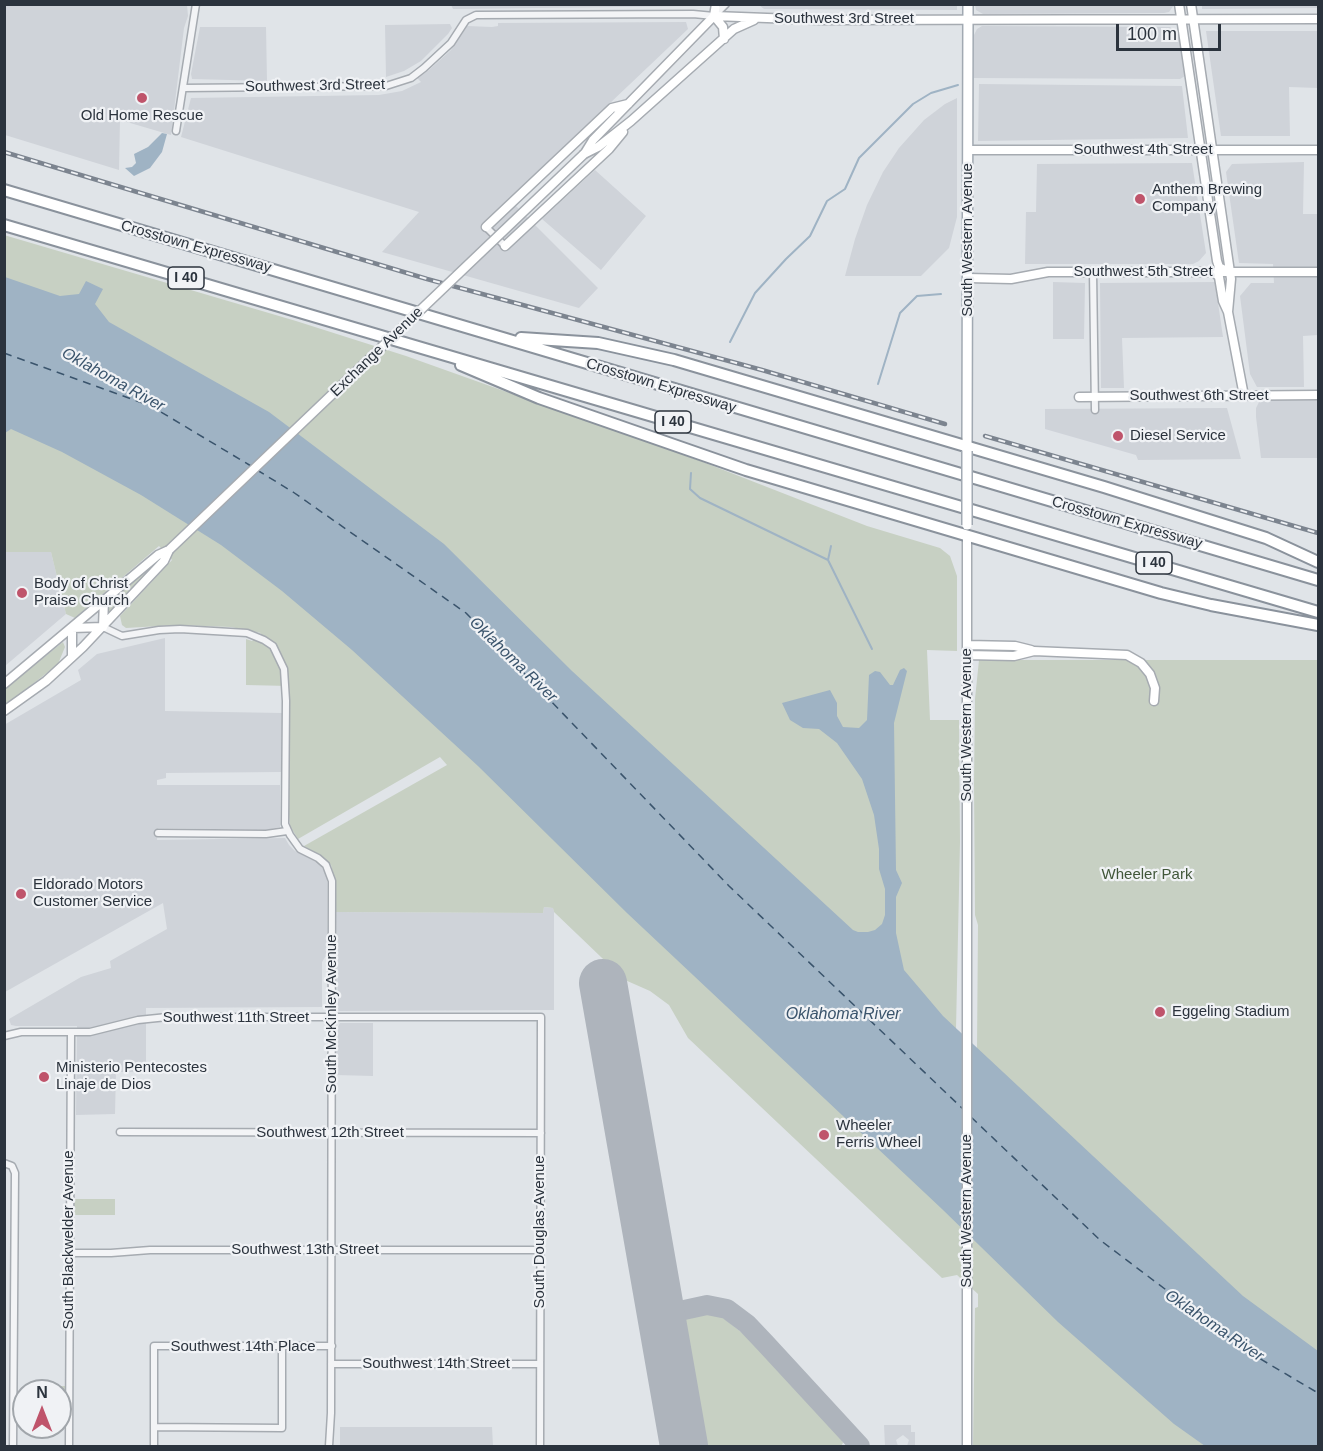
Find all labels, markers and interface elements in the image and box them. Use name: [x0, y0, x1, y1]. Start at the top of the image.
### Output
street label: Southwest 3rd Street: [774, 10, 914, 28]
scale bar: [1119, 12, 1224, 50]
text: 100 m: [1127, 24, 1177, 44]
street label: Southwest 3rd Street: [245, 76, 385, 96]
marker: Old Home Rescue: [135, 91, 149, 105]
place label: Old Home Rescue: [81, 107, 203, 125]
street label: Southwest 4th Street: [1073, 141, 1213, 159]
street label: South Western Avenue: [959, 163, 977, 317]
place label: Anthem Brewing Company: [1152, 181, 1262, 216]
marker: Anthem Brewing Company: [1133, 192, 1147, 206]
street label: Crosstown Expressway: [119, 217, 273, 277]
street label: Southwest 5th Street: [1073, 263, 1213, 281]
road number: I 40: [168, 267, 204, 289]
street label: Exchange Avenue: [327, 303, 427, 401]
water label: Oklahoma River: [58, 344, 168, 416]
street label: Crosstown Expressway: [584, 355, 738, 417]
street label: Southwest 6th Street: [1129, 387, 1269, 405]
road number: I 40: [655, 411, 691, 433]
place label: Diesel Service: [1130, 427, 1226, 445]
marker: Diesel Service: [1111, 429, 1125, 443]
street label: Crosstown Expressway: [1050, 493, 1204, 553]
road number: I 40: [1136, 552, 1172, 574]
place label: Body of Christ Praise Church: [34, 575, 129, 610]
marker: Body of Christ Praise Church: [15, 586, 29, 600]
water label: Oklahoma River: [465, 613, 561, 707]
street label: South Western Avenue: [958, 648, 976, 802]
park label: Wheeler Park: [1102, 866, 1192, 884]
place label: Eldorado Motors Customer Service: [33, 876, 152, 911]
marker: Eldorado Motors Customer Service: [14, 887, 28, 901]
street label: South McKinley Avenue: [323, 935, 341, 1093]
place label: Eggeling Stadium: [1172, 1003, 1290, 1021]
water label: Oklahoma River: [786, 1005, 900, 1025]
marker: Eggeling Stadium: [1153, 1005, 1167, 1019]
street label: Southwest 11th Street: [163, 1009, 309, 1027]
place label: Ministerio Pentecostes Linaje de Dios: [56, 1059, 207, 1094]
marker: Ministerio Pentecostes Linaje de Dios: [37, 1070, 51, 1084]
place label: Wheeler Ferris Wheel: [836, 1117, 921, 1152]
street label: Southwest 12th Street: [256, 1124, 404, 1142]
marker: Wheeler Ferris Wheel: [817, 1128, 831, 1142]
street label: South Western Avenue: [958, 1134, 976, 1288]
street label: South Blackwelder Avenue: [60, 1150, 78, 1330]
street label: South Douglas Avenue: [531, 1155, 549, 1309]
street label: Southwest 13th Street: [231, 1241, 379, 1259]
water label: Oklahoma River: [1161, 1286, 1267, 1366]
street label: Southwest 14th Place: [170, 1338, 316, 1356]
street label: Southwest 14th Street: [362, 1355, 510, 1373]
north arrow: [12, 1379, 72, 1439]
text: N: [36, 1384, 48, 1401]

